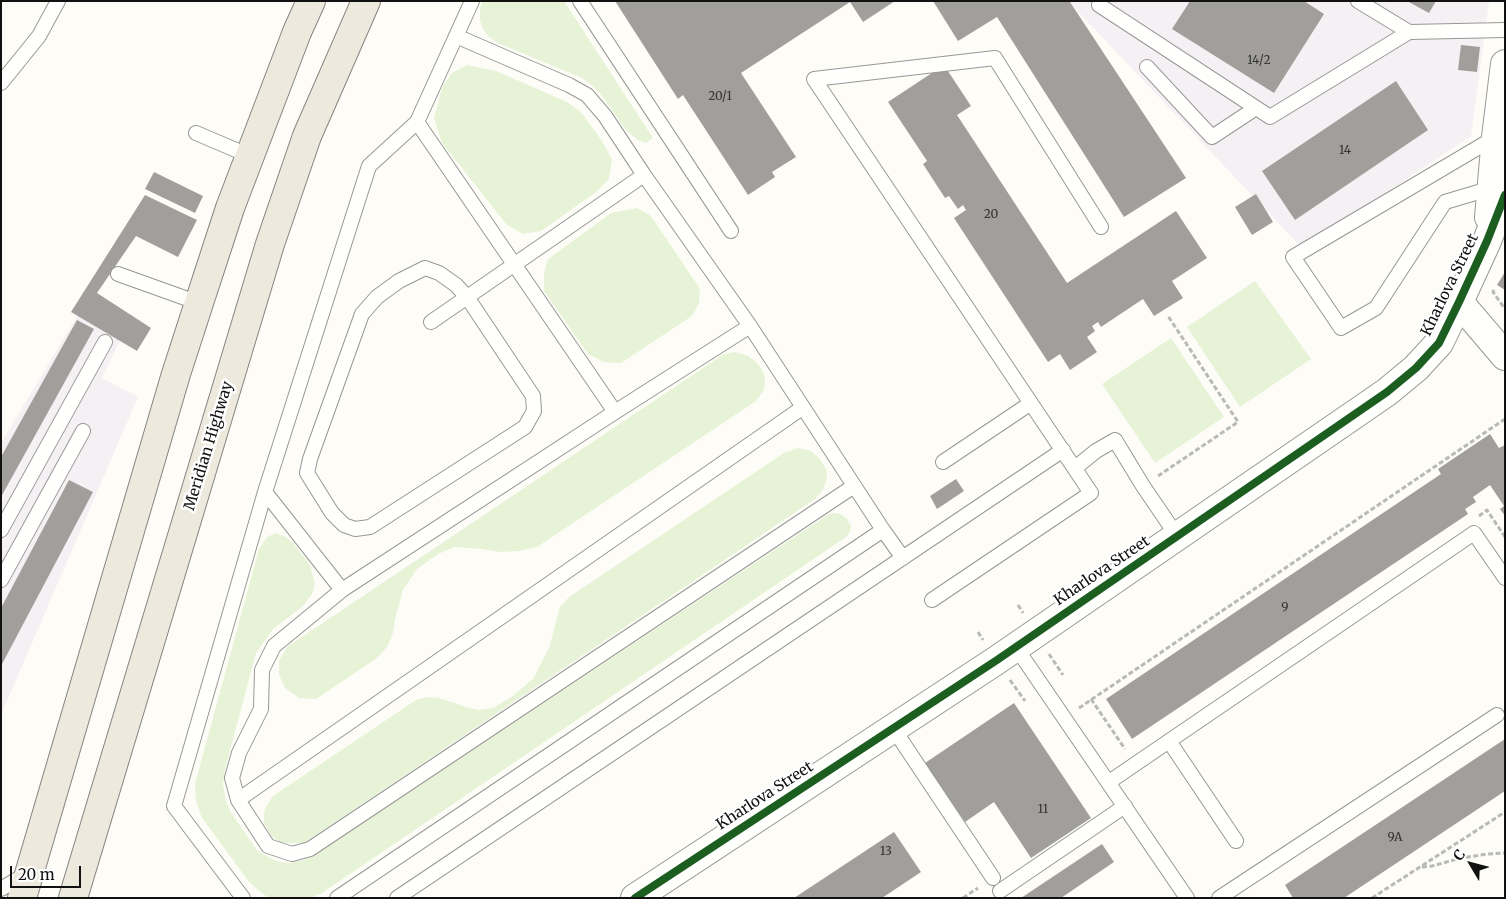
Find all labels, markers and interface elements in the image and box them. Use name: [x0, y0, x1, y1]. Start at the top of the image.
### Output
house number: 14/2: [1247, 54, 1271, 68]
house number: 20/1: [708, 90, 732, 104]
house number: 14: [1339, 144, 1351, 158]
house number: 20: [984, 208, 998, 222]
street label: Kharlova Street: [1417, 231, 1483, 339]
street label: Meridian Highway: [181, 379, 237, 513]
street label: Kharlova Street: [1051, 532, 1153, 610]
house number: 9: [1281, 601, 1289, 615]
street label: Kharlova Street: [713, 758, 817, 834]
house number: 11: [1038, 803, 1048, 817]
house number: 9А: [1387, 831, 1403, 845]
north arrow: [1446, 839, 1496, 889]
house number: 13: [880, 845, 892, 859]
text: С: [1449, 846, 1469, 864]
scale bar: [12, 856, 84, 888]
text: 20 m: [18, 865, 55, 884]

